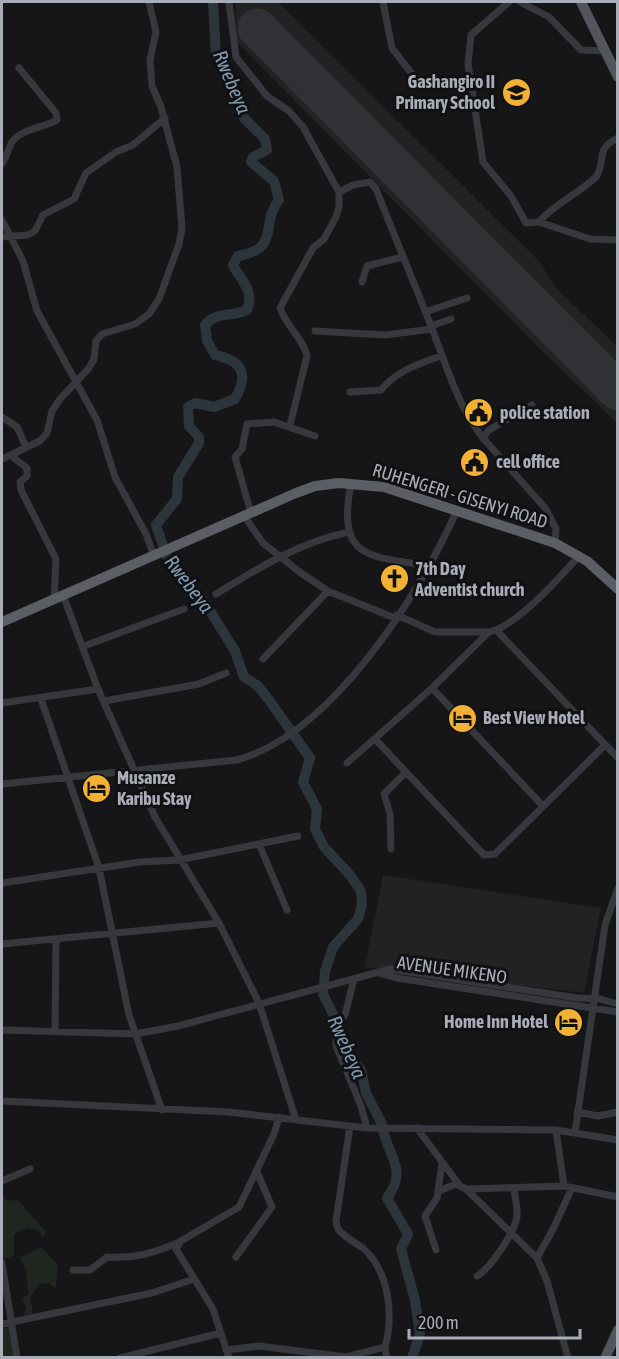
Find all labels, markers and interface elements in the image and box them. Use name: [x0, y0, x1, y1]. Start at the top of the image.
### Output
water label: Rwebeya: [209, 47, 256, 117]
place label: Gashangiro II Primary School: [396, 71, 495, 113]
school or university icon: Gashangiro II Primary School: [500, 76, 532, 108]
public building icon: police station: [463, 397, 495, 429]
place label: police station: [500, 402, 590, 423]
public building icon: cell office: [459, 446, 491, 478]
place label: cell office: [496, 451, 560, 472]
street label: RUHENGERI - GISENYI ROAD: [370, 459, 550, 532]
water label: Rwebeya: [160, 550, 219, 617]
place label: 7th Day Adventist church: [414, 558, 525, 600]
church icon: 7th Day Adventist church: [378, 563, 410, 595]
hotel icon: Best View Hotel: [446, 702, 478, 734]
place label: Best View Hotel: [483, 707, 585, 728]
place label: Musanze Karibu Stay: [117, 767, 192, 809]
hotel icon: Musanze Karibu Stay: [80, 772, 112, 804]
street label: AVENUE MIKENO: [396, 951, 508, 988]
hotel icon: Home Inn Hotel: [553, 1006, 585, 1038]
place label: Home Inn Hotel: [444, 1011, 548, 1032]
water label: Rwebeya: [323, 1012, 371, 1082]
scale bar: [409, 1302, 580, 1340]
text: 200 m: [418, 1312, 459, 1333]

